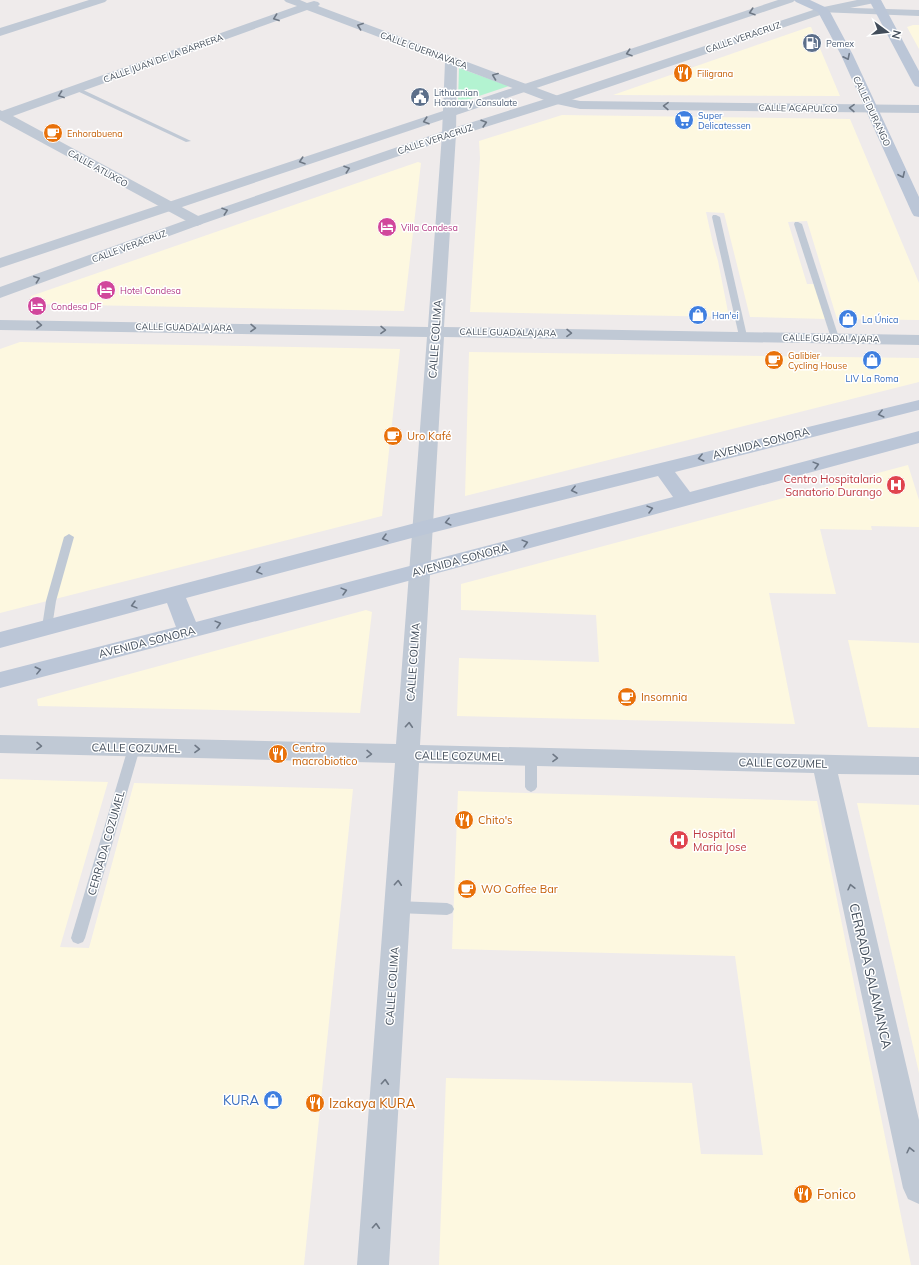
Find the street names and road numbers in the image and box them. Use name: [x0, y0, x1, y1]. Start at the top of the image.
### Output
street label: CALLE VERACRUZ: [704, 19, 783, 55]
street label: CALLE CUERNAVACA: [379, 29, 469, 71]
street label: CALLE JUAN DE LA BARRERA: [102, 31, 225, 85]
street label: CALLE DURANGO: [851, 74, 893, 148]
street label: CALLE ACAPULCO: [758, 102, 838, 114]
street label: CALLE VERACRUZ: [396, 121, 475, 156]
street label: CALLE ATLIXCO: [66, 147, 130, 189]
street label: CALLE VERACRUZ: [90, 227, 168, 265]
street label: CALLE COLIMA: [425, 299, 445, 379]
street label: CALLE GUADALAJARA: [135, 321, 233, 333]
street label: CALLE GUADALAJARA: [459, 326, 557, 338]
street label: CALLE GUADALAJARA: [782, 332, 880, 344]
street label: AVENIDA SONORA: [711, 424, 811, 462]
street label: AVENIDA SONORA: [410, 540, 510, 580]
street label: CALLE COLIMA: [403, 622, 423, 702]
street label: AVENIDA SONORA: [97, 623, 197, 661]
street label: CALLE COZUMEL: [91, 740, 181, 756]
street label: CALLE COZUMEL: [414, 748, 504, 764]
street label: CALLE COZUMEL: [738, 755, 828, 771]
street label: CERRADA COZUMEL: [84, 789, 128, 897]
street label: CERRADA SALAMANCA: [846, 902, 896, 1051]
street label: CALLE COLIMA: [382, 946, 402, 1026]

